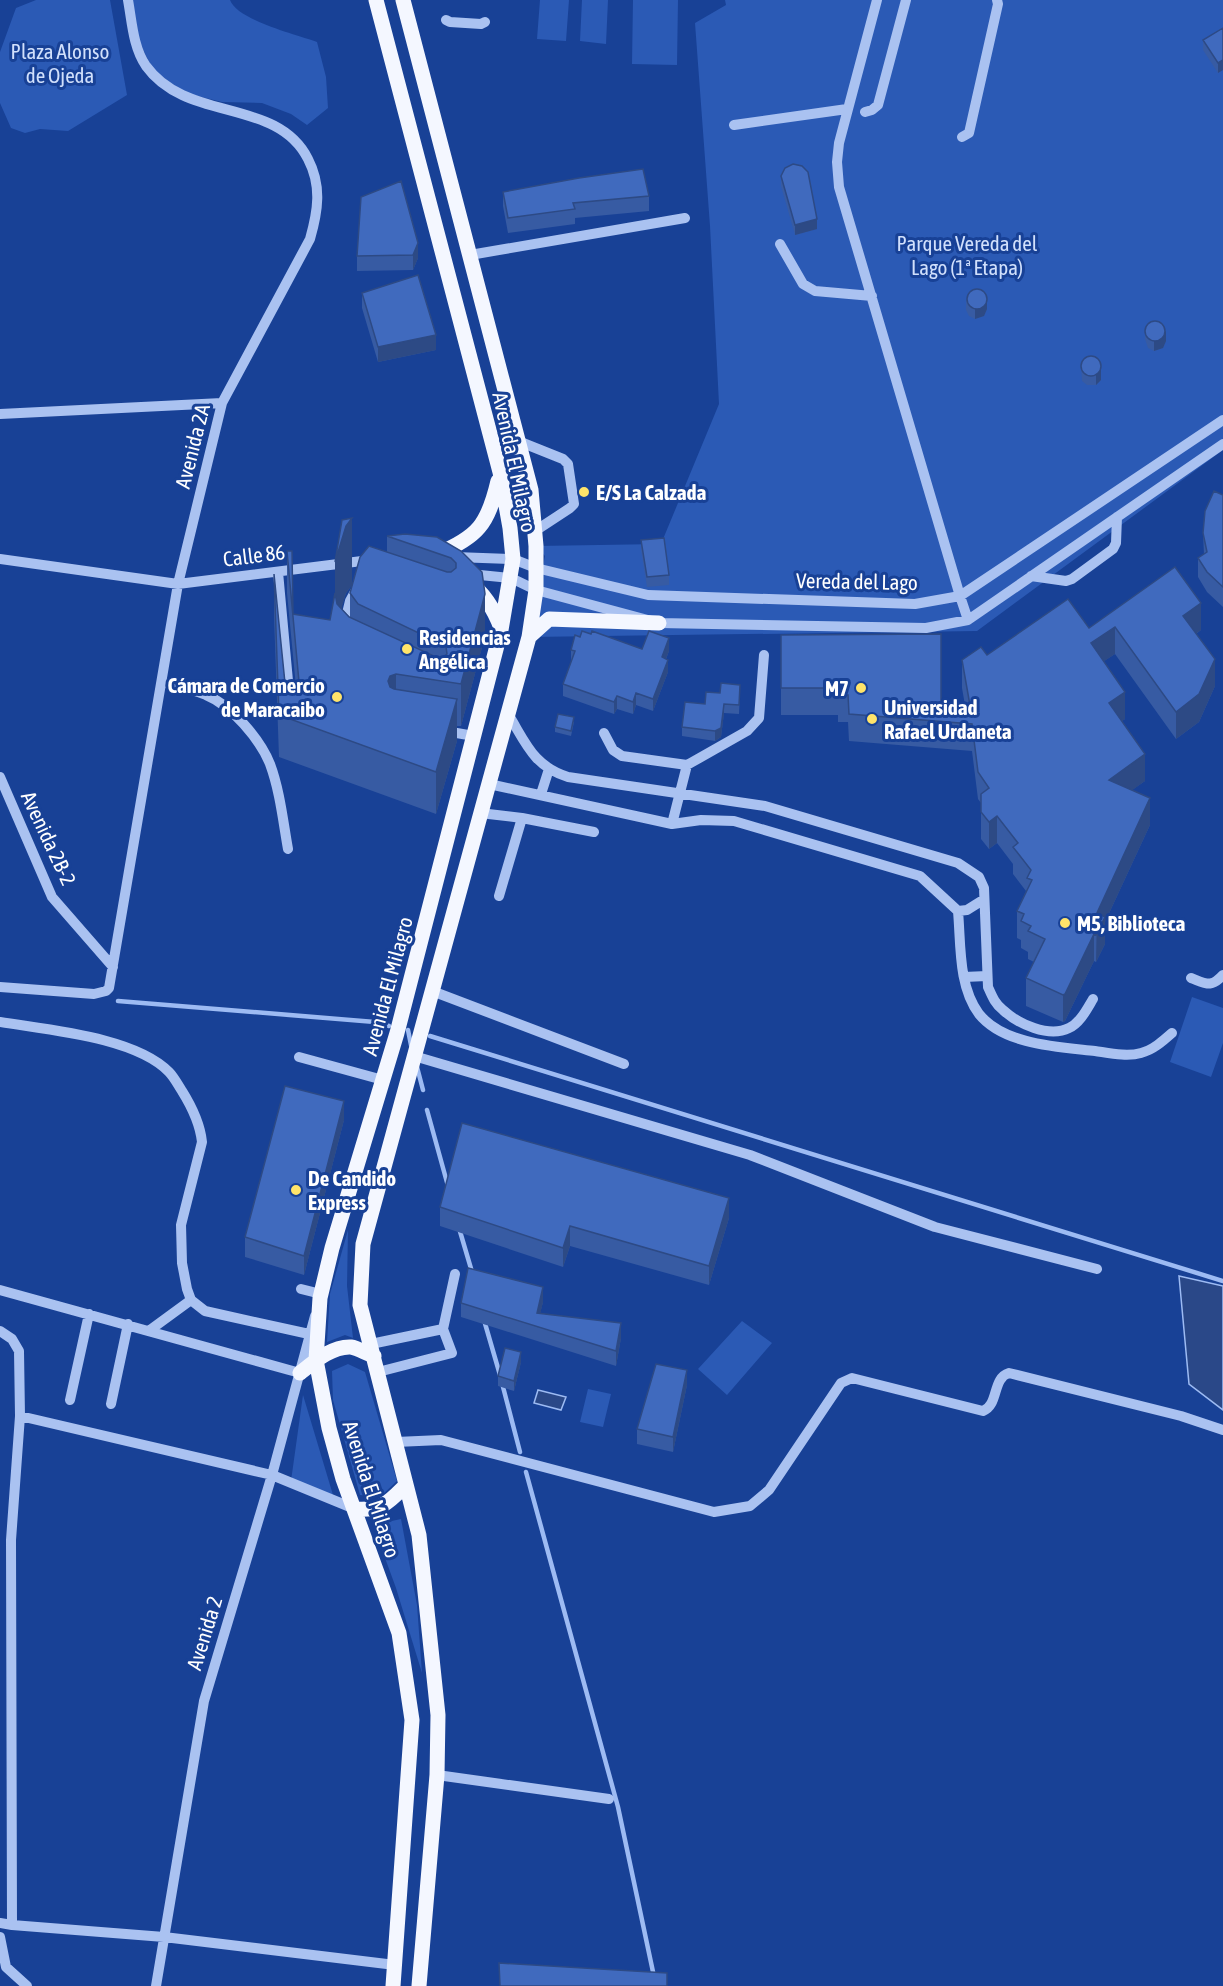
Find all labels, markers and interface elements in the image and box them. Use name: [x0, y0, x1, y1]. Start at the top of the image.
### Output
park label: Plaza Alonso de Ojeda: [11, 39, 109, 87]
park label: Parque Vereda del Lago (1ª Etapa): [897, 231, 1038, 279]
street label: Avenida El Milagro: [488, 390, 542, 534]
street label: Avenida 2A: [170, 401, 214, 491]
place label: E/S La Calzada: [596, 480, 707, 504]
marker: E/S La Calzada: [577, 485, 591, 499]
street label: Calle 86: [222, 539, 286, 571]
street label: Vereda del Lago: [796, 568, 918, 594]
place label: Residencias Angélica: [418, 625, 511, 673]
marker: Residencias Angélica: [400, 642, 414, 656]
place label: Cámara de Comercio de Maracaibo: [167, 673, 325, 721]
place label: M7: [825, 676, 849, 700]
marker: M7: [854, 681, 868, 695]
marker: Cámara de Comercio de Maracaibo: [330, 690, 344, 704]
place label: Universidad Rafael Urdaneta: [884, 695, 1012, 743]
marker: Universidad Rafael Urdaneta: [865, 712, 879, 726]
street label: Avenida 2B-2: [17, 787, 81, 889]
place label: M5, Biblioteca: [1077, 911, 1186, 935]
street label: Avenida El Milagro: [357, 914, 417, 1058]
marker: M5, Biblioteca: [1058, 916, 1072, 930]
place label: De Candido Express: [308, 1166, 396, 1214]
marker: De Candido Express: [289, 1183, 303, 1197]
street label: Avenida El Milagro: [339, 1417, 405, 1561]
street label: Avenida 2: [181, 1593, 227, 1673]

